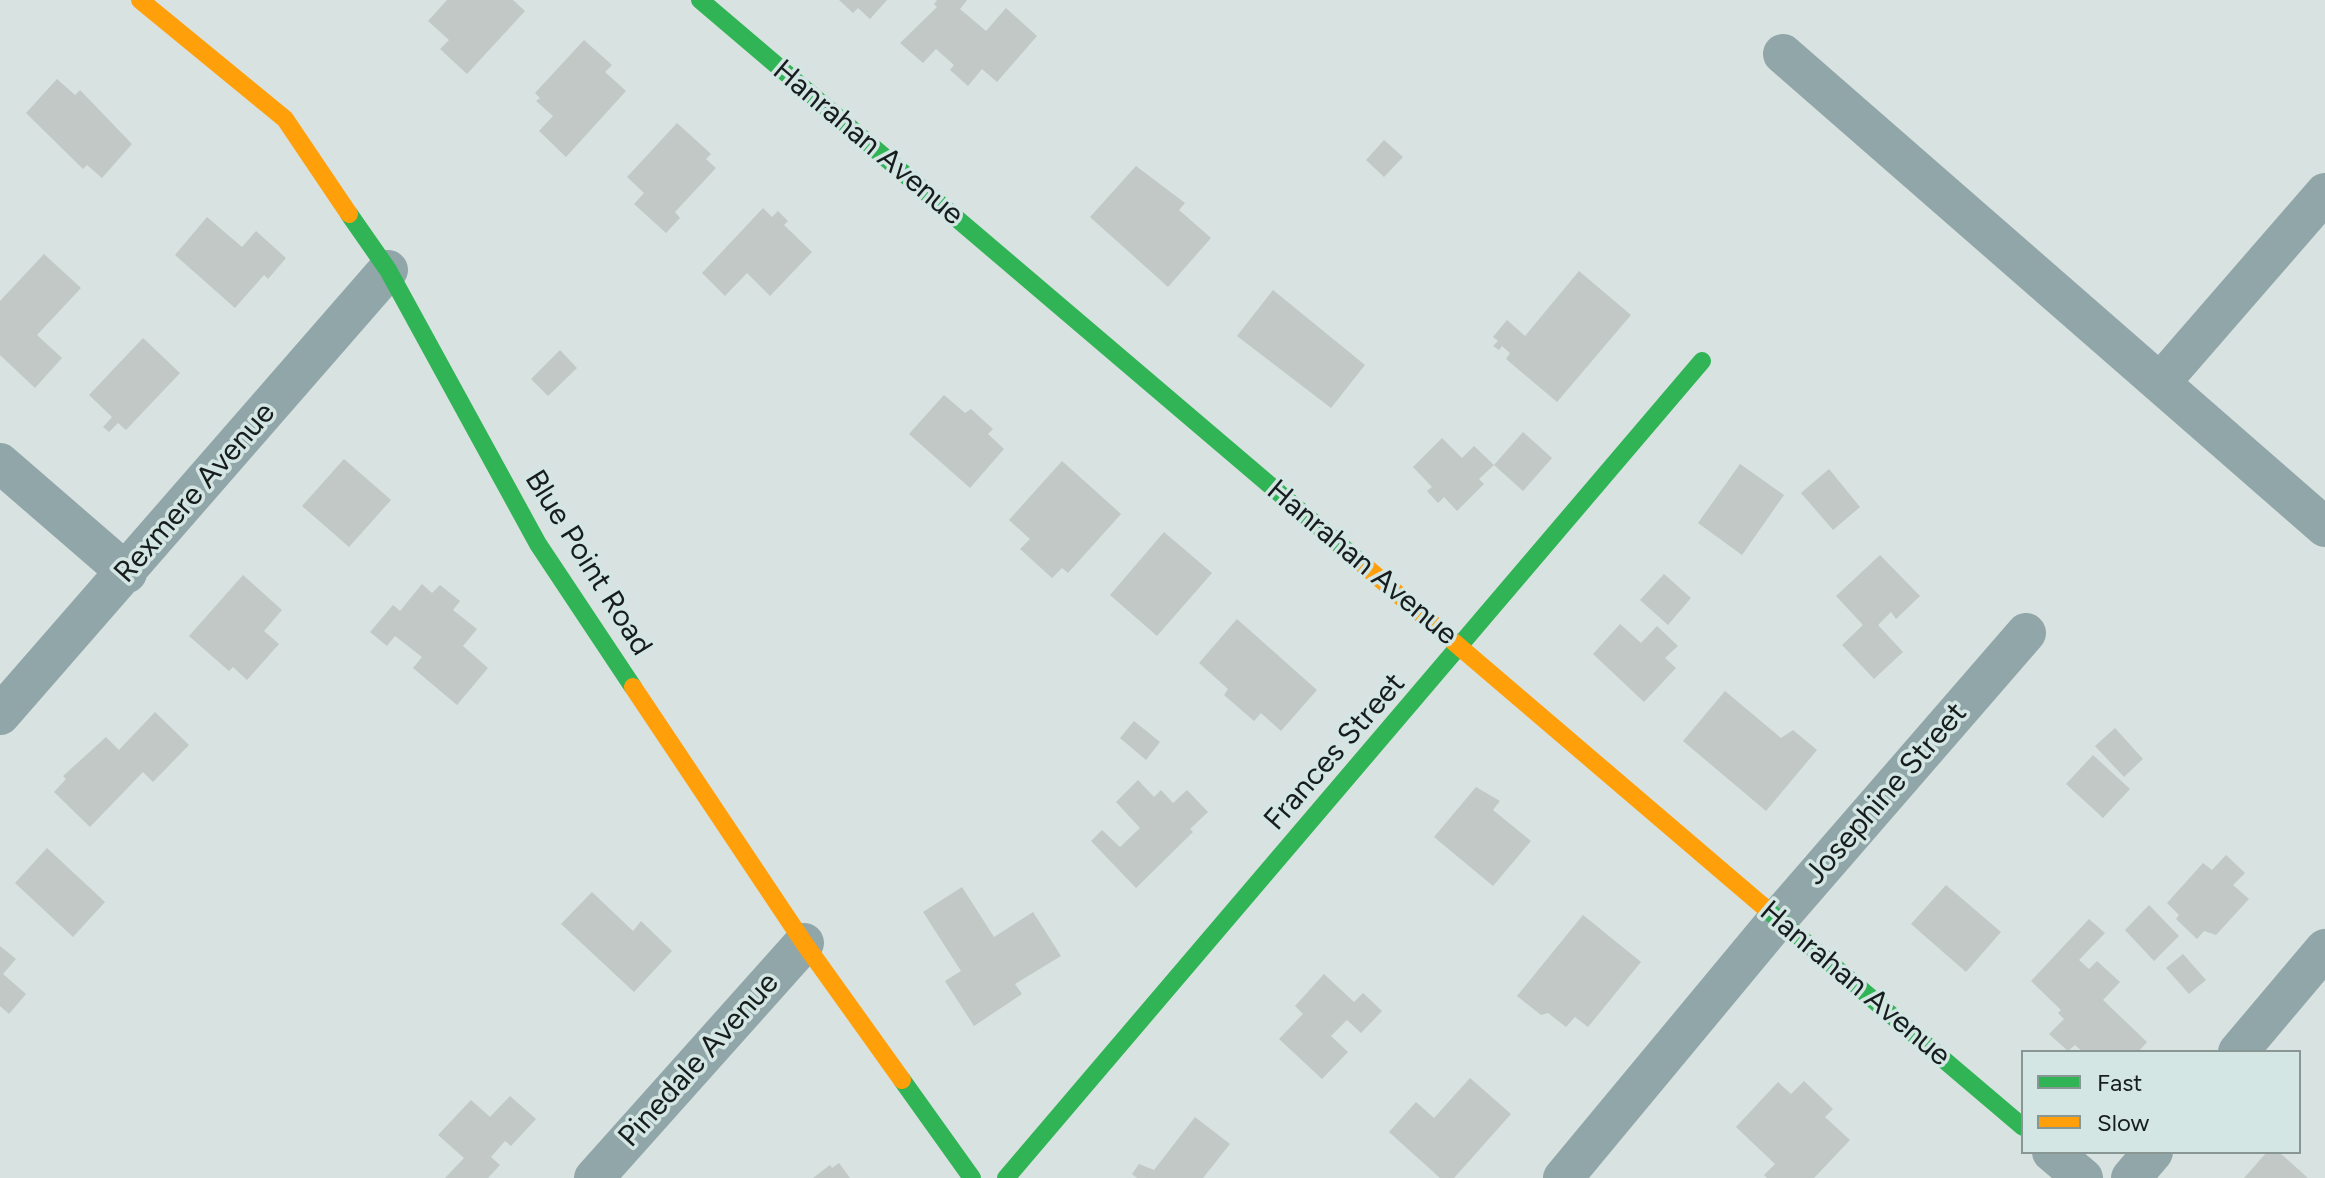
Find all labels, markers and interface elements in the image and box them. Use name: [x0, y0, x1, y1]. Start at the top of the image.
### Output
street label: Hanrahan Avenue: [765, 53, 971, 233]
street label: Rexmere Avenue: [107, 396, 283, 590]
street label: Blue Point Road: [517, 464, 659, 662]
street label: Hanrahan Avenue: [1259, 473, 1465, 653]
street label: Frances Street: [1257, 666, 1413, 838]
street label: Josephine Street: [1797, 696, 1975, 892]
street label: Hanrahan Avenue: [1752, 894, 1958, 1074]
street label: Pinedale Avenue: [611, 965, 787, 1155]
legend: [2021, 1050, 2301, 1154]
text: Fast: [2097, 1068, 2142, 1097]
text: Slow: [2097, 1108, 2149, 1137]

